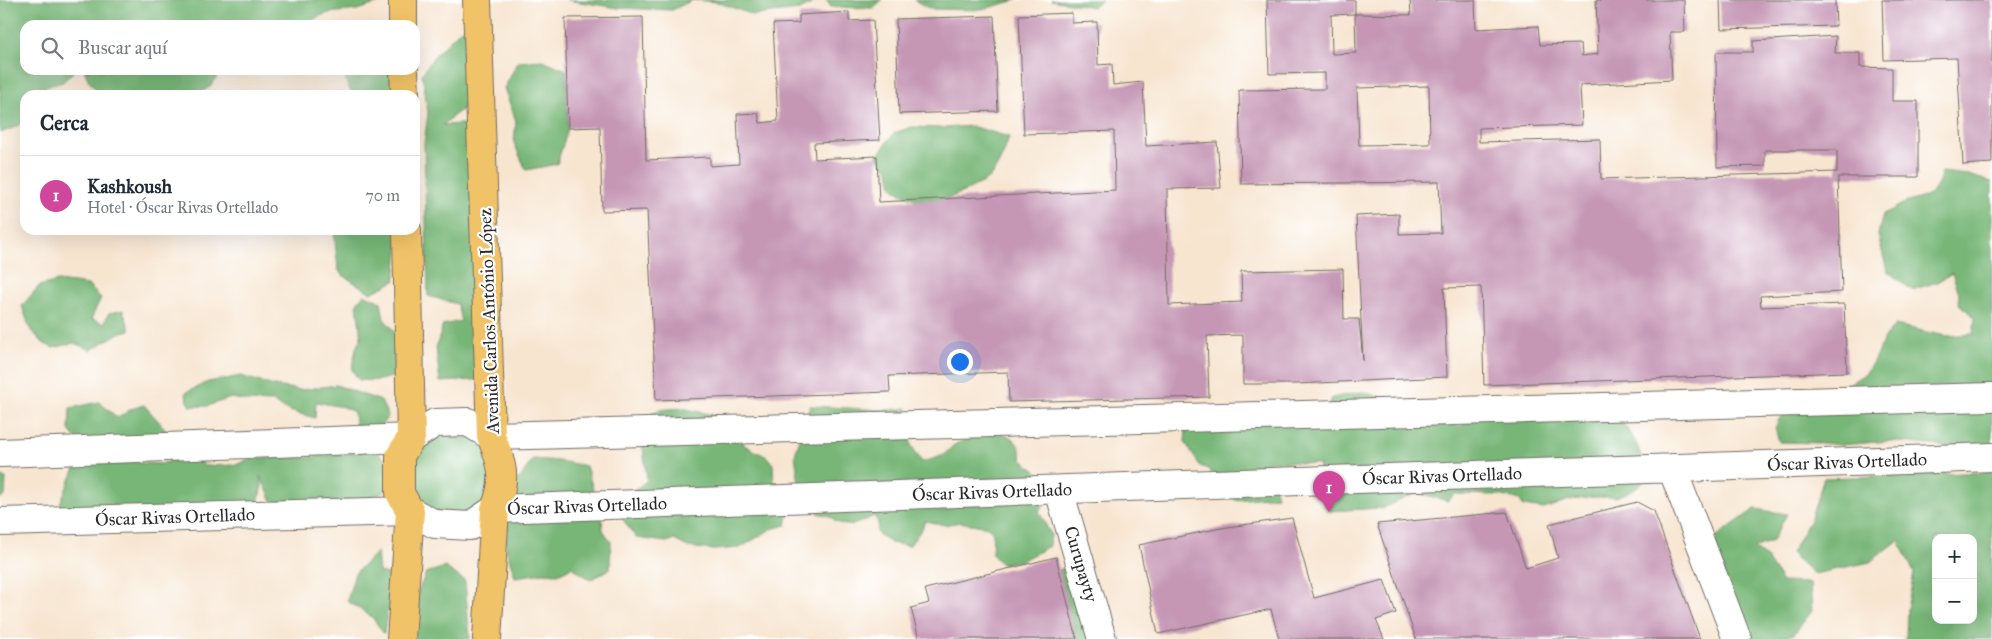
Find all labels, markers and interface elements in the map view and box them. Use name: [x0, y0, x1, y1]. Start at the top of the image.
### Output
search box: [20, 20, 420, 75]
icon: search: [38, 34, 66, 62]
text: Buscar aquí: [78, 36, 167, 59]
text: Cerca: [40, 110, 89, 136]
text: Kashkoush: [87, 175, 172, 198]
text: 1: [53, 186, 59, 205]
text: 70 m: [365, 186, 400, 205]
text: Hotel · Óscar Rivas Ortellado: [87, 198, 278, 217]
street label: Avenida Carlos António López: [474, 208, 504, 435]
your location: [947, 349, 973, 375]
street label: Óscar Rivas Ortellado: [1767, 446, 1927, 476]
street label: Óscar Rivas Ortellado: [1362, 460, 1522, 490]
pin: 1: [1313, 471, 1345, 512]
street label: Óscar Rivas Ortellado: [912, 476, 1072, 506]
street label: Óscar Rivas Ortellado: [507, 490, 667, 520]
street label: Óscar Rivas Ortellado: [95, 501, 255, 531]
street label: Curupayty: [1060, 524, 1102, 605]
map controls: [1932, 534, 1977, 624]
button: +: [1932, 534, 1977, 579]
button: −: [1932, 579, 1977, 624]

